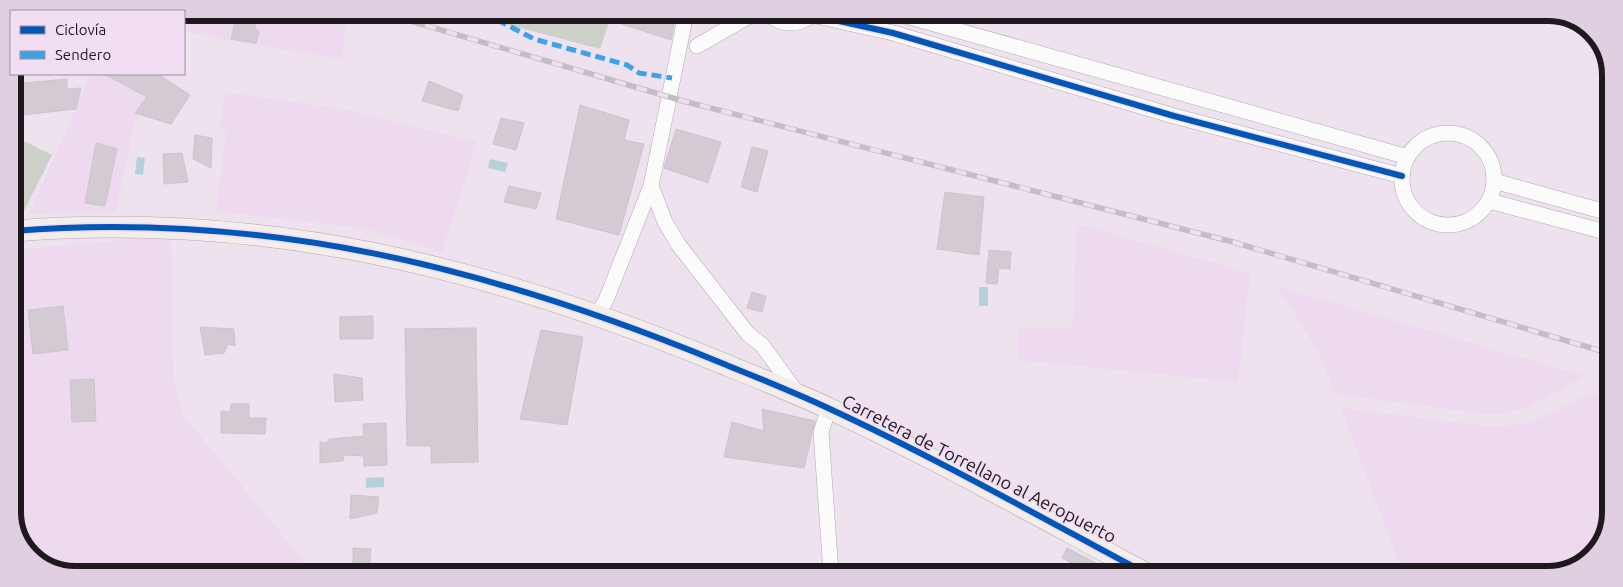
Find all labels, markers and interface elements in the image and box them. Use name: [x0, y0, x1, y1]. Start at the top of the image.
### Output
legend: [10, 10, 185, 75]
text: Ciclovía: [55, 21, 106, 38]
text: Sendero: [55, 46, 111, 63]
street label: Carretera de Torrellano al Aeropuerto: [839, 390, 1120, 546]

